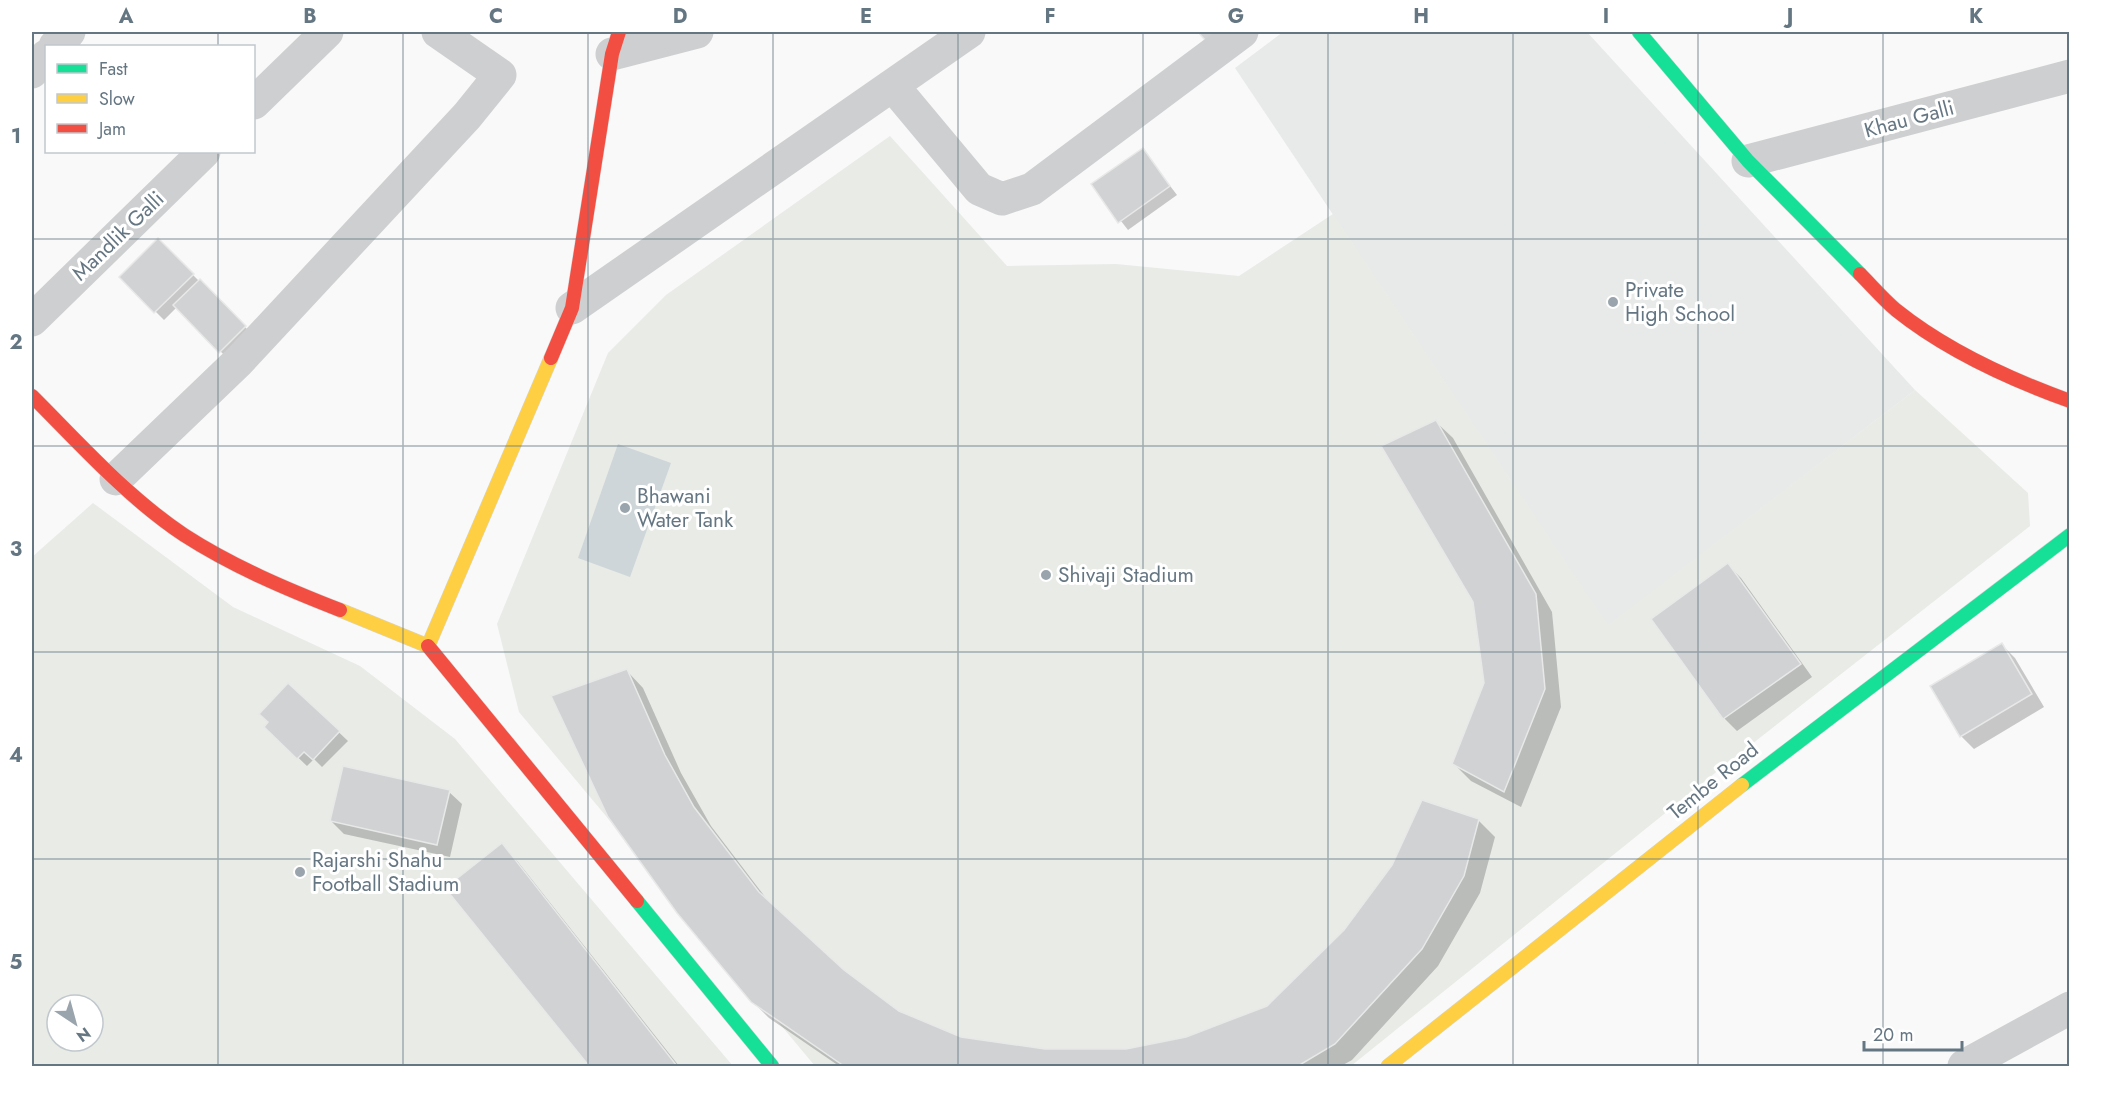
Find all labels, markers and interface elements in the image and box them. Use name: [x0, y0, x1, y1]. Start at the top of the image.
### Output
text: A: [118, 2, 134, 31]
text: B: [303, 2, 317, 31]
text: C: [489, 2, 503, 31]
text: D: [673, 2, 687, 31]
text: E: [860, 2, 872, 31]
text: F: [1044, 2, 1056, 31]
text: G: [1228, 2, 1244, 31]
text: H: [1413, 2, 1429, 31]
text: I: [1603, 2, 1609, 31]
text: J: [1783, 2, 1793, 31]
text: K: [1969, 2, 1983, 31]
legend: [45, 45, 255, 153]
text: Fast: [99, 56, 128, 82]
text: Slow: [99, 86, 136, 112]
street label: Khau Galli: [1861, 93, 1957, 145]
text: Jam: [97, 116, 126, 142]
text: 1: [11, 122, 21, 151]
street label: Mandlik Galli: [65, 184, 171, 288]
place label: Private High School: [1625, 275, 1735, 329]
marker: Private High School: [1606, 295, 1620, 309]
text: 2: [9, 328, 23, 357]
place label: Bhawani Water Tank: [637, 481, 734, 535]
marker: Bhawani Water Tank: [618, 501, 632, 515]
text: 3: [10, 535, 22, 564]
place label: Shivaji Stadium: [1058, 560, 1194, 590]
marker: Shivaji Stadium: [1039, 568, 1053, 582]
street label: Tembe Road: [1661, 735, 1765, 827]
text: 4: [9, 741, 23, 770]
place label: Rajarshi Shahu Football Stadium: [312, 845, 459, 899]
marker: Rajarshi Shahu Football Stadium: [293, 865, 307, 879]
text: 5: [10, 948, 23, 977]
north arrow: [45, 993, 105, 1053]
scale bar: [1864, 1014, 1962, 1052]
text: N: [72, 1022, 95, 1048]
text: 20 m: [1873, 1022, 1913, 1048]

